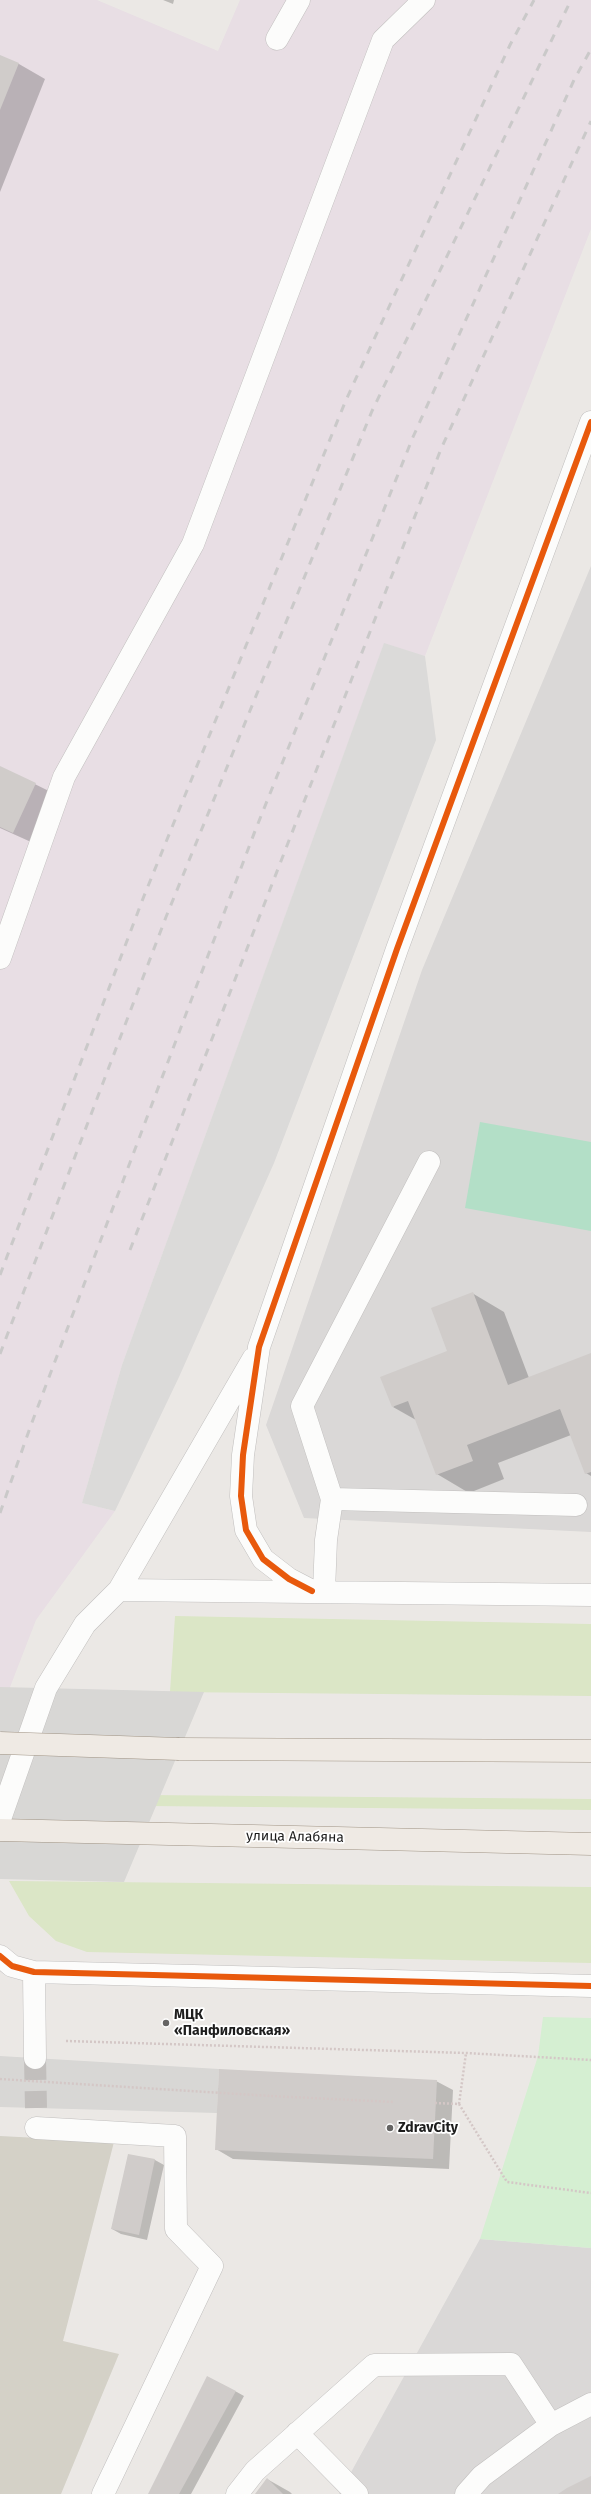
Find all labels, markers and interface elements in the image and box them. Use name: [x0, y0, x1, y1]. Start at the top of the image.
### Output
street label: улица Алабяна: [246, 1828, 344, 1846]
place label: МЦК «Панфиловская»: [174, 2007, 290, 2040]
marker: МЦК «Панфиловская»: [161, 2018, 171, 2028]
place label: ZdravCity: [398, 2120, 458, 2136]
marker: ZdravCity: [385, 2123, 395, 2133]

